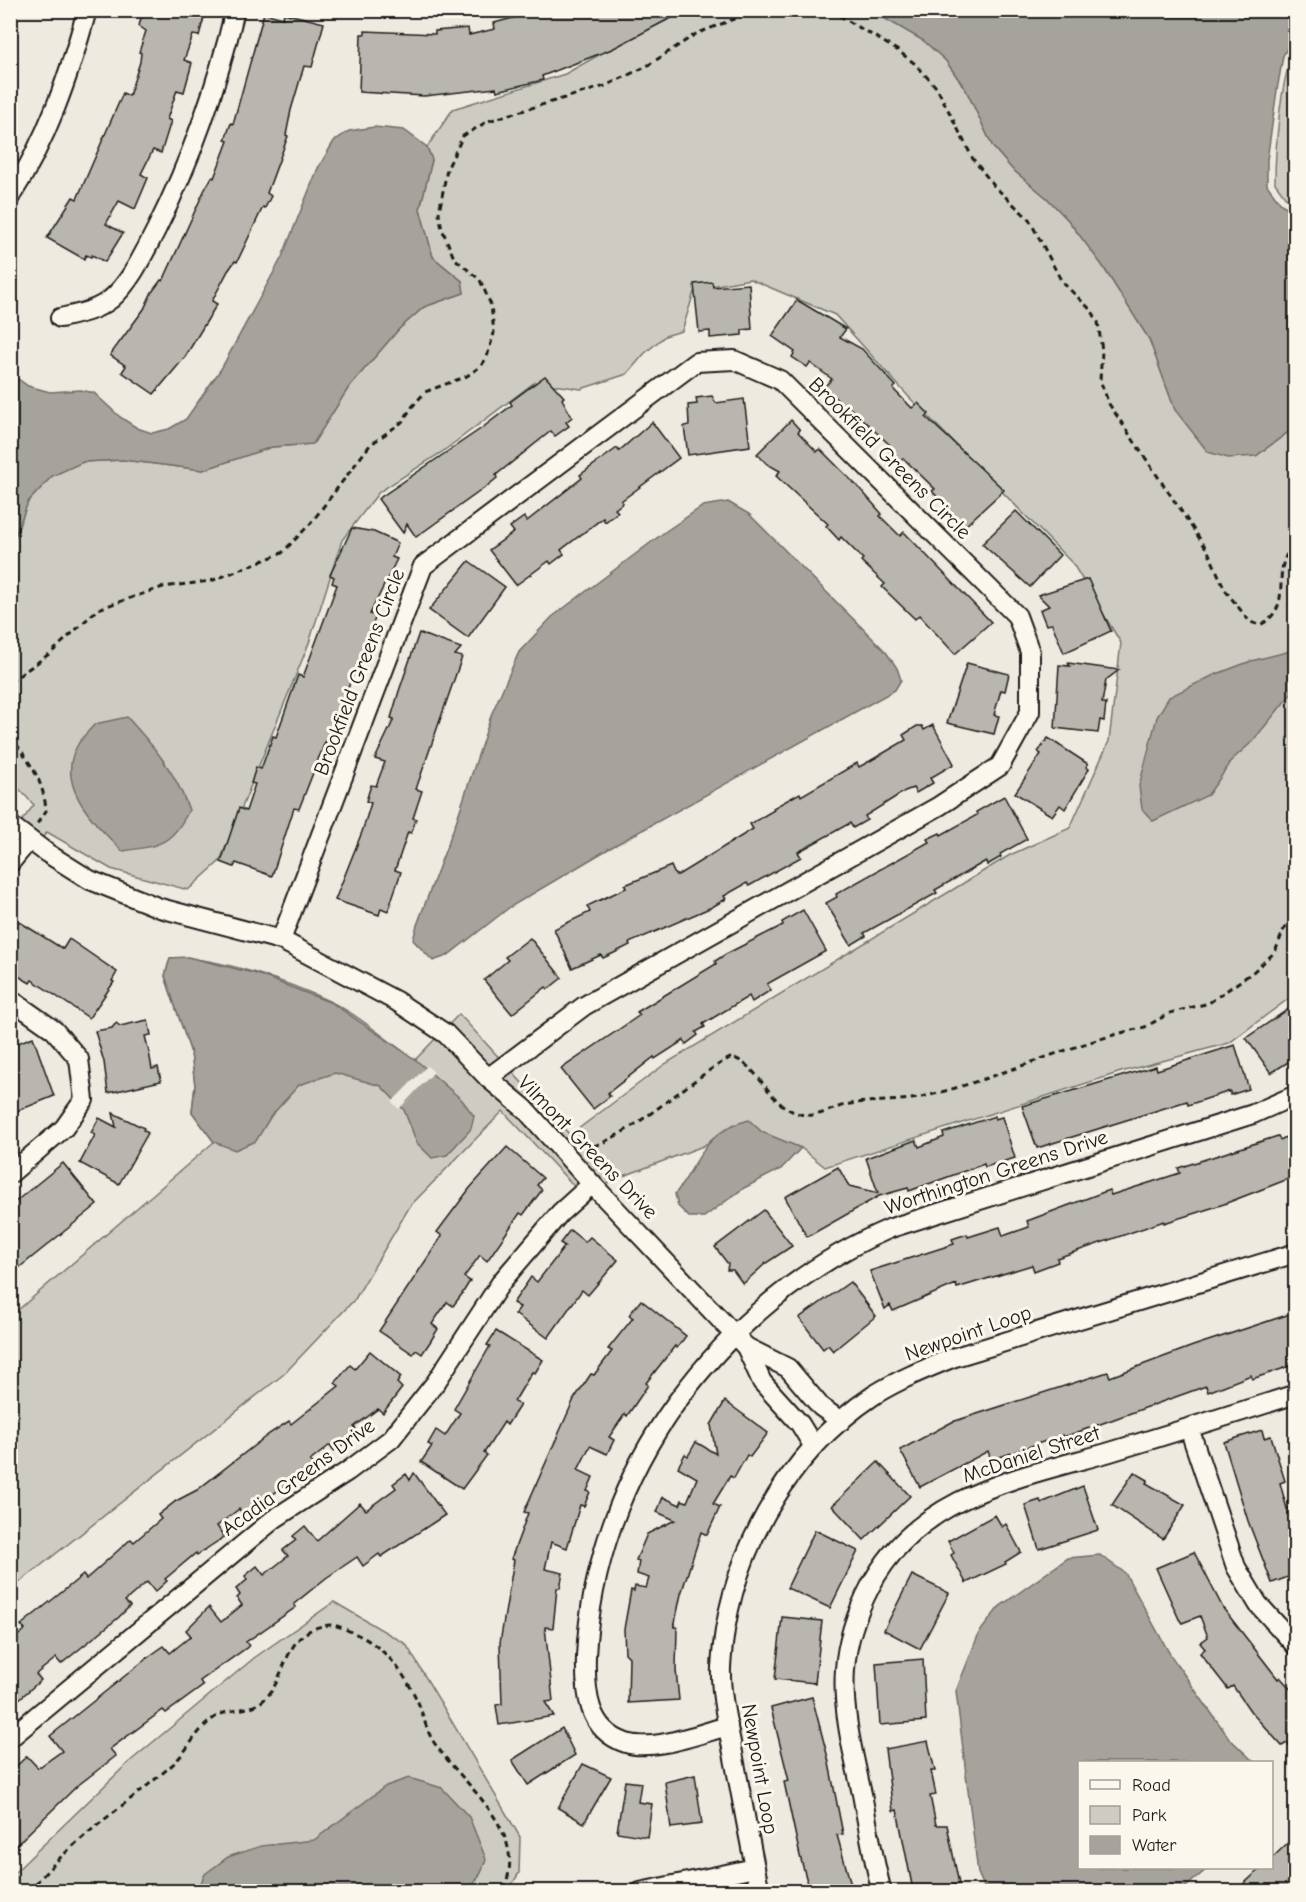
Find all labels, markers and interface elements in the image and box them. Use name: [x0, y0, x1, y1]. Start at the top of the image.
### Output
street label: Brookfield Greens Circle: [804, 372, 976, 544]
street label: Brookfield Greens Circle: [309, 565, 409, 779]
street label: Vilmont Greens Drive: [513, 1070, 663, 1224]
street label: Worthington Greens Drive: [881, 1125, 1111, 1219]
street label: Newpoint Loop: [902, 1300, 1034, 1366]
street label: Acadia Greens Drive: [217, 1413, 379, 1541]
street label: McDaniel Street: [959, 1420, 1104, 1487]
street label: Newpoint Loop: [737, 1702, 783, 1836]
legend: [1078, 1761, 1273, 1869]
text: Road: [1132, 1775, 1171, 1796]
text: Park: [1132, 1805, 1167, 1826]
text: Water: [1132, 1835, 1177, 1856]

